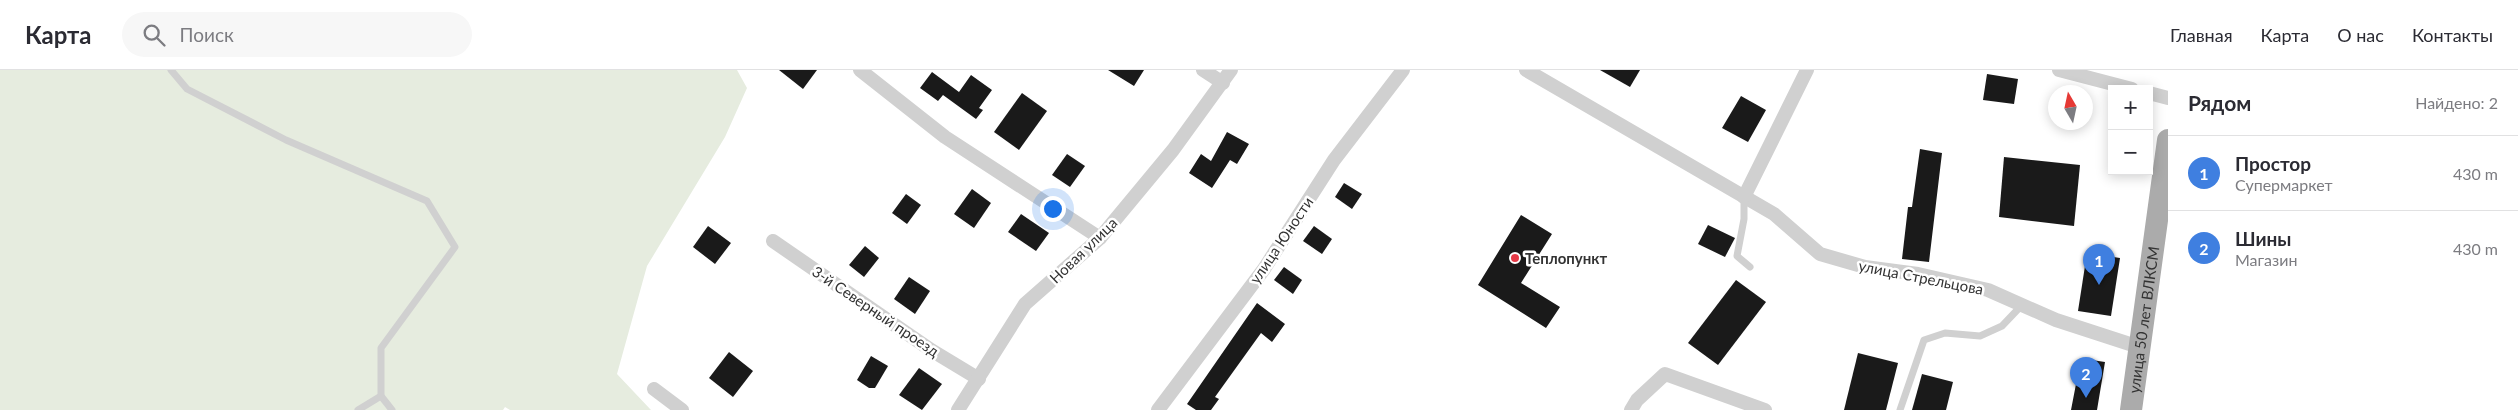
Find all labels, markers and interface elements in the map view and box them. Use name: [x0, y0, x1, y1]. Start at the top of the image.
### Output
search box: [122, 12, 472, 57]
text: Карта: [25, 20, 92, 49]
icon: search: [140, 21, 168, 49]
text: Поиск: [180, 23, 234, 46]
text: Главная: [2170, 24, 2233, 46]
text: Карта: [2261, 24, 2309, 46]
text: О нас: [2337, 24, 2384, 46]
text: Контакты: [2412, 24, 2493, 46]
north arrow: [2048, 85, 2093, 130]
map controls: [2108, 85, 2153, 175]
button: +: [2108, 85, 2153, 130]
text: Рядом: [2188, 90, 2251, 115]
text: Найдено: 2: [2415, 93, 2498, 112]
button: −: [2108, 130, 2153, 175]
text: Простор: [2235, 152, 2311, 175]
text: 1: [2199, 164, 2209, 183]
text: 430 m: [2453, 164, 2498, 183]
text: Супермаркет: [2235, 175, 2333, 194]
street label: улица Юности: [1245, 193, 1317, 287]
your location: [1040, 196, 1066, 222]
street label: Новая улица: [1046, 213, 1120, 287]
text: Шины: [2235, 227, 2291, 250]
text: 2: [2199, 239, 2209, 258]
text: 430 m: [2453, 239, 2498, 258]
pin: 1: [2083, 244, 2115, 285]
street label: улица 50 лет ВЛКСМ: [2124, 245, 2162, 395]
place label: Теплопункт: [1525, 249, 1607, 267]
text: Магазин: [2235, 250, 2297, 269]
marker: Теплопункт: [1509, 252, 1521, 264]
street label: улица Стрельцова: [1857, 256, 1985, 298]
street label: 3-й Северный проезд: [809, 262, 943, 360]
pin: 2: [2070, 357, 2102, 398]

